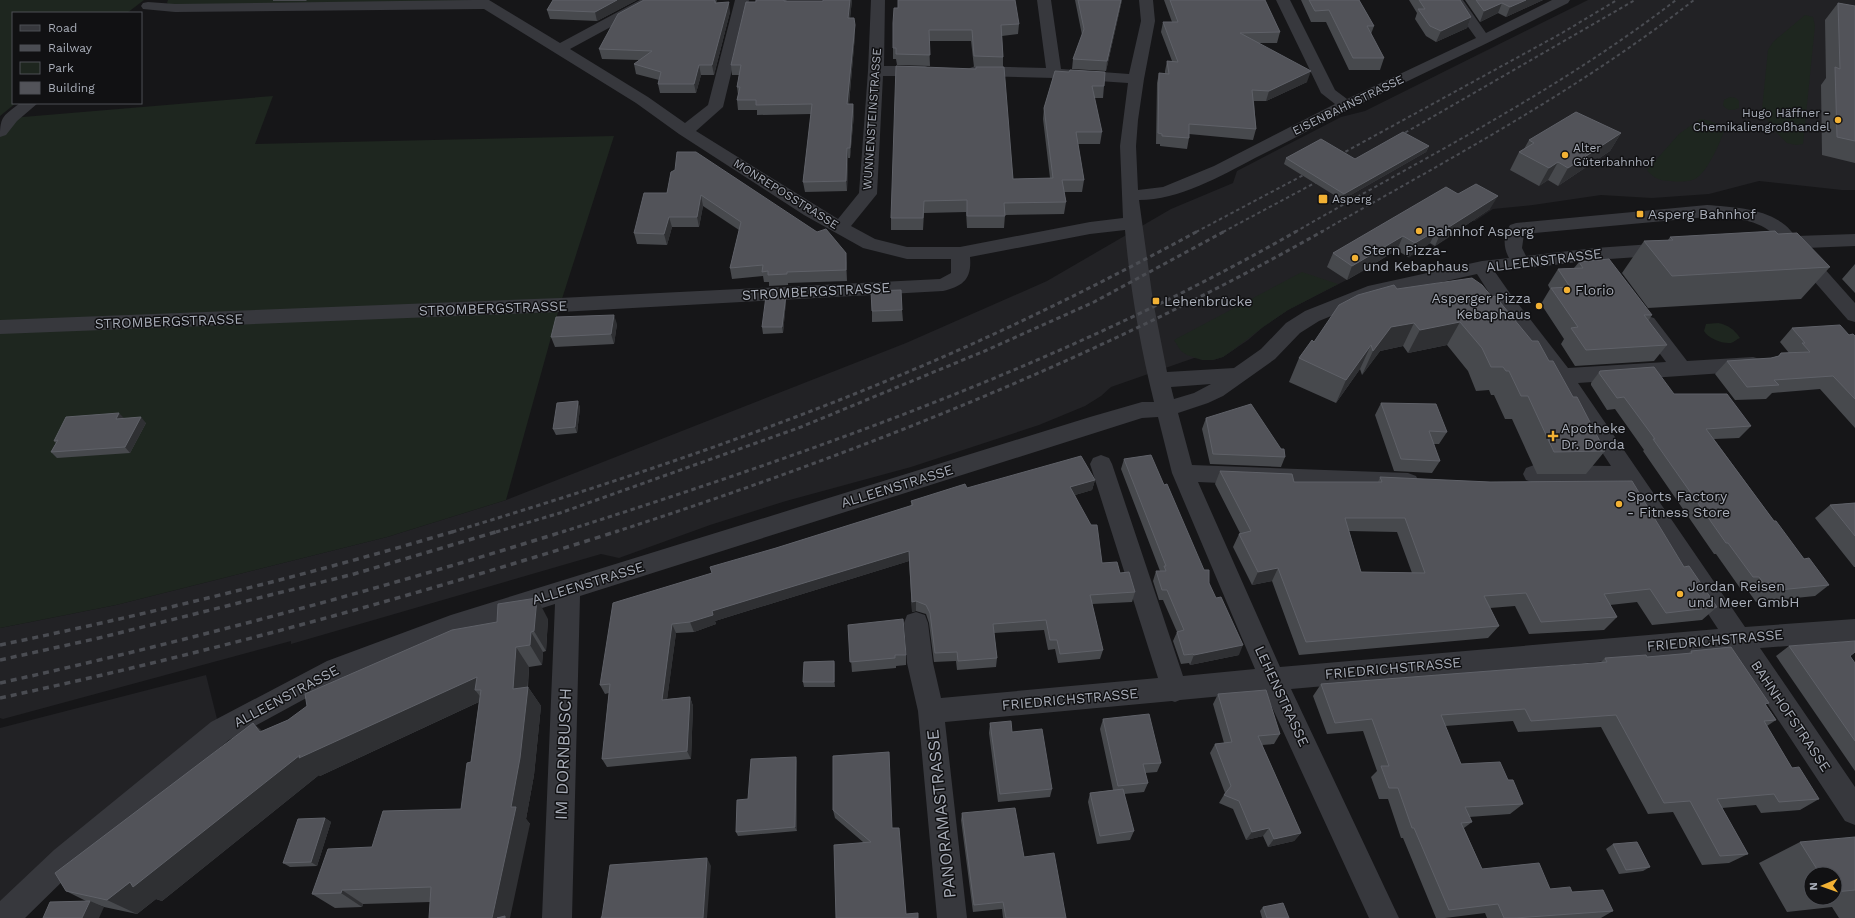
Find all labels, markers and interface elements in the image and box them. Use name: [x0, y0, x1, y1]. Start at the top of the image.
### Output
legend: [12, 12, 142, 104]
text: Road: [48, 21, 77, 35]
text: Railway: [48, 41, 93, 55]
street label: WUNNENSTEINSTRASSE: [860, 47, 884, 190]
text: Park: [48, 61, 74, 75]
street label: EISENBAHNSTRASSE: [1290, 72, 1406, 138]
text: Building: [48, 81, 95, 95]
place label: Hugo Häffner - Chemikaliengroßhandel: [1693, 106, 1830, 134]
marker: Hugo Häffner - Chemikaliengroßhandel: [1833, 115, 1843, 125]
place label: Alter Güterbahnhof: [1573, 141, 1655, 169]
marker: Alter Güterbahnhof: [1560, 150, 1570, 160]
street label: MONREPOSSTRASSE: [731, 156, 841, 232]
place label: Asperg: [1332, 192, 1372, 206]
marker: Asperg: [1317, 193, 1329, 205]
place label: Asperg Bahnhof: [1648, 206, 1756, 222]
marker: Asperg Bahnhof: [1635, 209, 1645, 219]
place label: Bahnhof Asperg: [1427, 223, 1534, 239]
marker: Bahnhof Asperg: [1414, 226, 1424, 236]
place label: Stern Pizza- und Kebaphaus: [1363, 242, 1469, 274]
street label: ALLEENSTRASSE: [1485, 245, 1603, 275]
marker: Stern Pizza- und Kebaphaus: [1350, 253, 1360, 263]
street label: STROMBERGSTRASSE: [741, 279, 891, 303]
place label: Florio: [1575, 282, 1614, 298]
marker: Florio: [1562, 285, 1572, 295]
place label: Asperger Pizza Kebaphaus: [1431, 290, 1531, 322]
place label: Lehenbrücke: [1164, 293, 1252, 309]
marker: Lehenbrücke: [1151, 296, 1161, 306]
street label: STROMBERGSTRASSE: [419, 297, 568, 319]
marker: Asperger Pizza Kebaphaus: [1534, 301, 1544, 311]
street label: STROMBERGSTRASSE: [95, 310, 244, 332]
place label: Apotheke Dr. Dorda: [1561, 420, 1626, 452]
marker: Apotheke Dr. Dorda: [1548, 431, 1558, 441]
street label: ALLEENSTRASSE: [839, 461, 955, 511]
place label: Sports Factory - Fitness Store: [1627, 488, 1730, 520]
marker: Sports Factory - Fitness Store: [1614, 499, 1624, 509]
street label: ALLEENSTRASSE: [530, 558, 646, 608]
place label: Jordan Reisen und Meer GmbH: [1688, 578, 1799, 610]
marker: Jordan Reisen und Meer GmbH: [1675, 589, 1685, 599]
street label: FRIEDRICHSTRASSE: [1646, 626, 1784, 654]
street label: LEHENSTRASSE: [1252, 643, 1312, 749]
street label: FRIEDRICHSTRASSE: [1324, 654, 1462, 682]
street label: BAHNHOFSTRASSE: [1748, 657, 1834, 775]
street label: ALLEENSTRASSE: [231, 662, 341, 730]
street label: FRIEDRICHSTRASSE: [1001, 685, 1139, 713]
street label: IM DORNBUSCH: [551, 688, 575, 820]
street label: PANORAMASTRASSE: [922, 729, 960, 899]
north arrow: [1803, 866, 1843, 906]
text: N: [1807, 882, 1820, 891]

